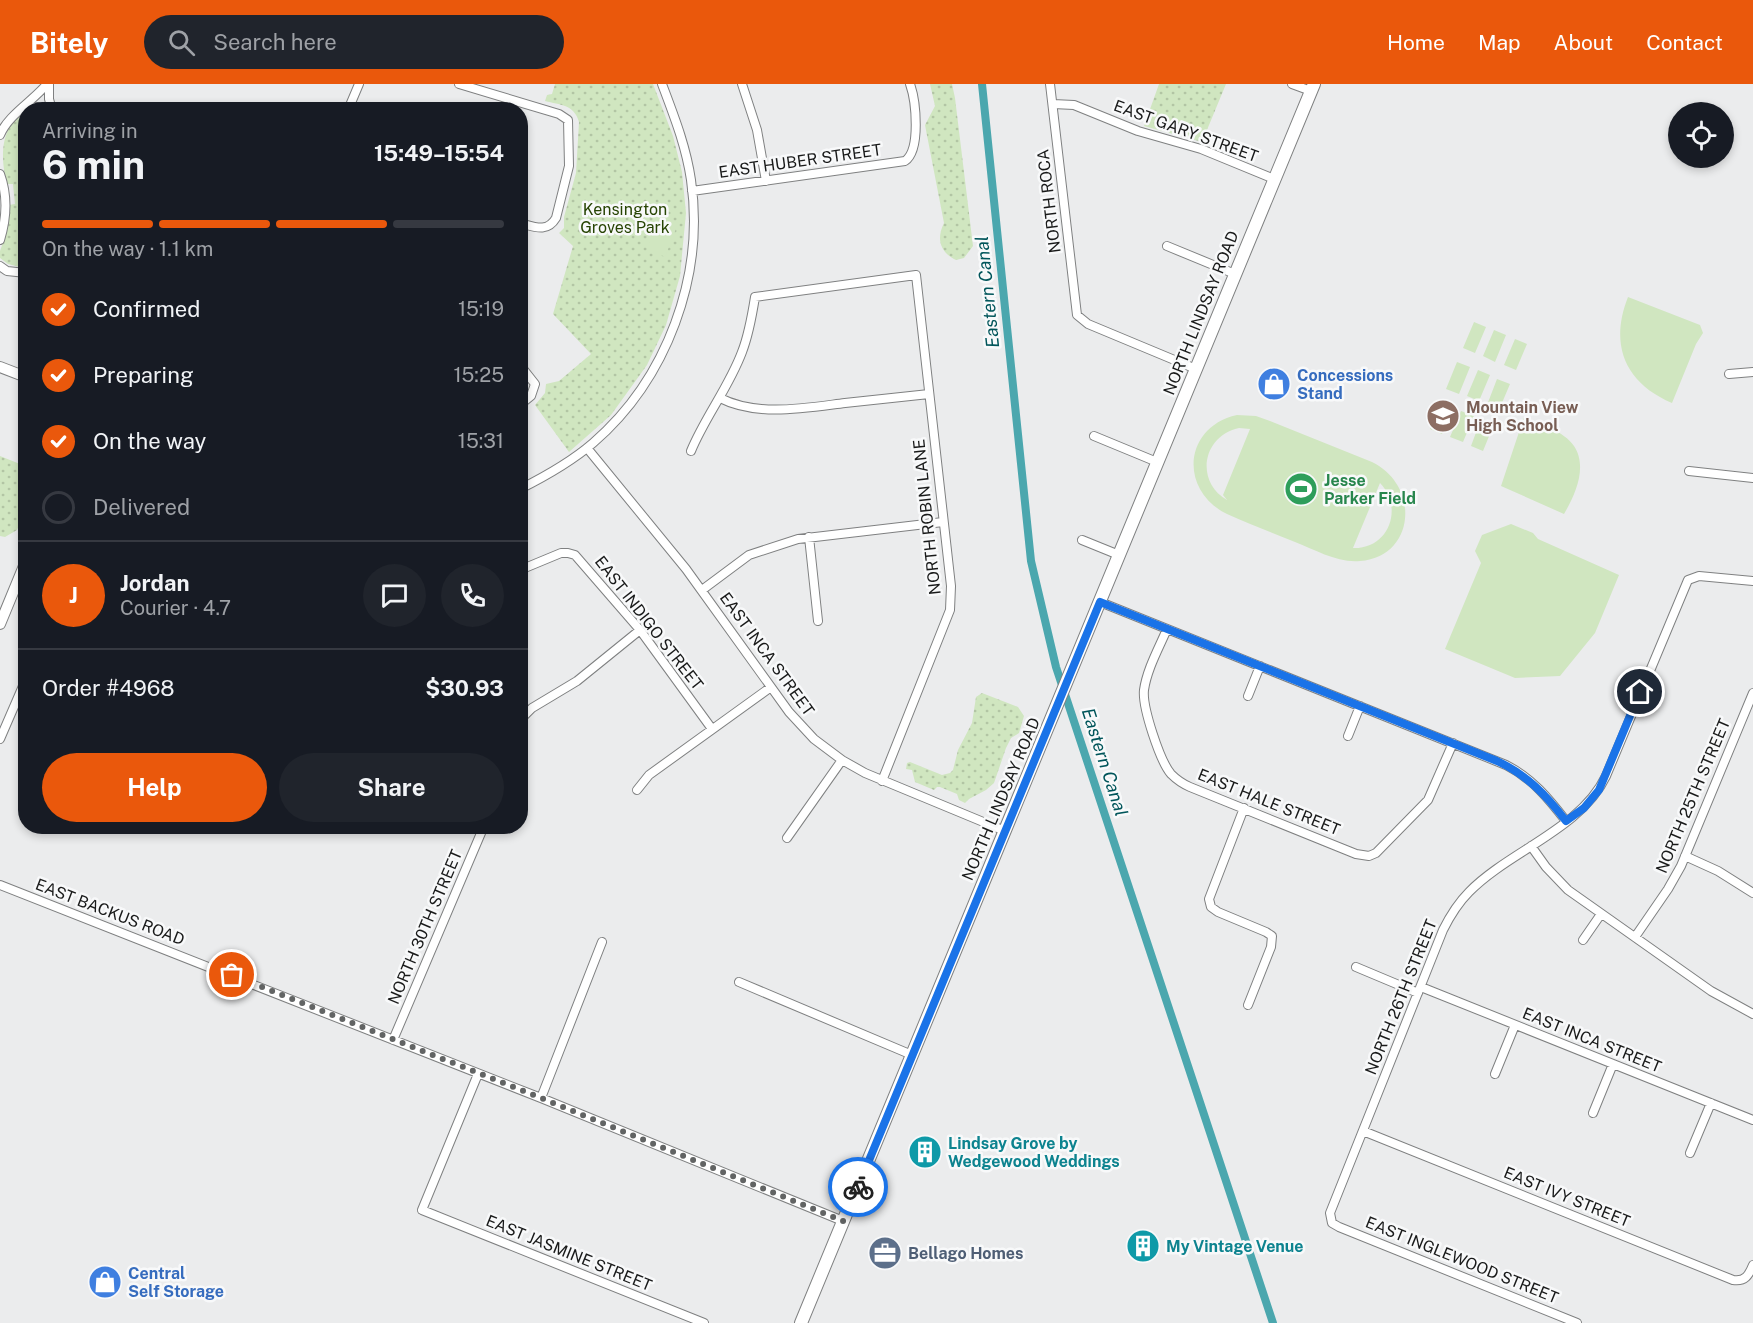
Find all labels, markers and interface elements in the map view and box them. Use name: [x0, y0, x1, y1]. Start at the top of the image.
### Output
search box: [144, 15, 564, 69]
text: Bitely: [30, 26, 108, 59]
icon: search: [165, 26, 198, 59]
text: Search here: [213, 29, 337, 55]
text: Home: [1387, 30, 1445, 55]
text: Map: [1478, 30, 1521, 55]
text: About: [1554, 30, 1613, 55]
text: Contact: [1646, 30, 1723, 55]
street label: EAST GARY STREET: [1111, 96, 1261, 166]
map controls: [1668, 102, 1734, 168]
button: locate: [1668, 102, 1734, 168]
text: Arriving in: [42, 119, 137, 143]
text: 15:49–15:54: [374, 140, 504, 166]
street label: EAST HUBER STREET: [717, 140, 883, 182]
text: 6 min: [42, 142, 145, 188]
street label: NORTH ROCA: [1033, 148, 1065, 254]
park label: Kensington Groves Park: [580, 200, 670, 237]
street label: NORTH LINDSAY ROAD: [1159, 228, 1243, 398]
water label: Eastern Canal: [971, 235, 1003, 349]
text: On the way · 1.1 km: [42, 237, 213, 261]
icon: check: [42, 293, 75, 326]
text: Confirmed: [93, 296, 200, 322]
text: 15:19: [458, 297, 504, 321]
icon: check: [42, 359, 75, 392]
text: Preparing: [93, 362, 194, 388]
text: 15:25: [453, 363, 504, 387]
shop icon: Concessions Stand: [1256, 366, 1292, 402]
place label: Concessions Stand: [1297, 366, 1393, 403]
school or university icon: Mountain View High School: [1425, 398, 1461, 434]
place label: Mountain View High School: [1466, 398, 1579, 435]
icon: check: [42, 425, 75, 458]
text: On the way: [93, 428, 206, 454]
text: 15:31: [458, 429, 504, 453]
street label: NORTH ROBIN LANE: [909, 438, 945, 596]
sports icon: Jesse Parker Field: [1283, 471, 1319, 507]
place label: Jesse Parker Field: [1324, 471, 1416, 508]
text: Delivered: [93, 494, 190, 520]
street label: EAST INDIGO STREET: [591, 552, 708, 694]
button: chat: [363, 564, 426, 627]
button: phone: [441, 564, 504, 627]
text: Jordan: [120, 570, 189, 596]
text: J: [69, 582, 78, 608]
street label: EAST INCA STREET: [716, 589, 818, 720]
text: Courier · 4.7: [120, 596, 231, 620]
pin: [1614, 666, 1665, 717]
text: Order #4968: [42, 675, 174, 701]
text: $30.93: [425, 675, 504, 701]
icon: home: [1623, 675, 1656, 708]
water label: Eastern Canal: [1078, 705, 1132, 819]
street label: NORTH LINDSAY ROAD: [958, 715, 1044, 883]
street label: NORTH 25TH STREET: [1652, 715, 1734, 876]
button: Help: [42, 753, 267, 822]
button: Share: [279, 753, 504, 822]
street label: EAST HALE STREET: [1195, 765, 1343, 839]
street label: NORTH 30TH STREET: [384, 846, 466, 1007]
street label: EAST BACKUS ROAD: [33, 875, 187, 949]
street label: NORTH 26TH STREET: [1361, 916, 1441, 1077]
pin: [206, 949, 257, 1000]
icon: bag: [215, 958, 248, 991]
street label: EAST INCA STREET: [1520, 1003, 1665, 1077]
building icon: Lindsay Grove by Wedgewood Weddings: [907, 1134, 943, 1170]
place label: Lindsay Grove by Wedgewood Weddings: [948, 1134, 1120, 1171]
courier: [828, 1157, 888, 1217]
street label: EAST IVY STREET: [1501, 1163, 1633, 1231]
icon: bike: [842, 1171, 875, 1204]
street label: EAST JASMINE STREET: [483, 1211, 655, 1295]
street label: EAST INGLEWOOD STREET: [1363, 1213, 1562, 1308]
building icon: My Vintage Venue: [1125, 1228, 1161, 1264]
office icon: Bellago Homes: [867, 1235, 903, 1271]
place label: My Vintage Venue: [1166, 1237, 1304, 1256]
place label: Bellago Homes: [908, 1244, 1023, 1263]
shop icon: Central Self Storage: [87, 1264, 123, 1300]
place label: Central Self Storage: [128, 1264, 224, 1301]

